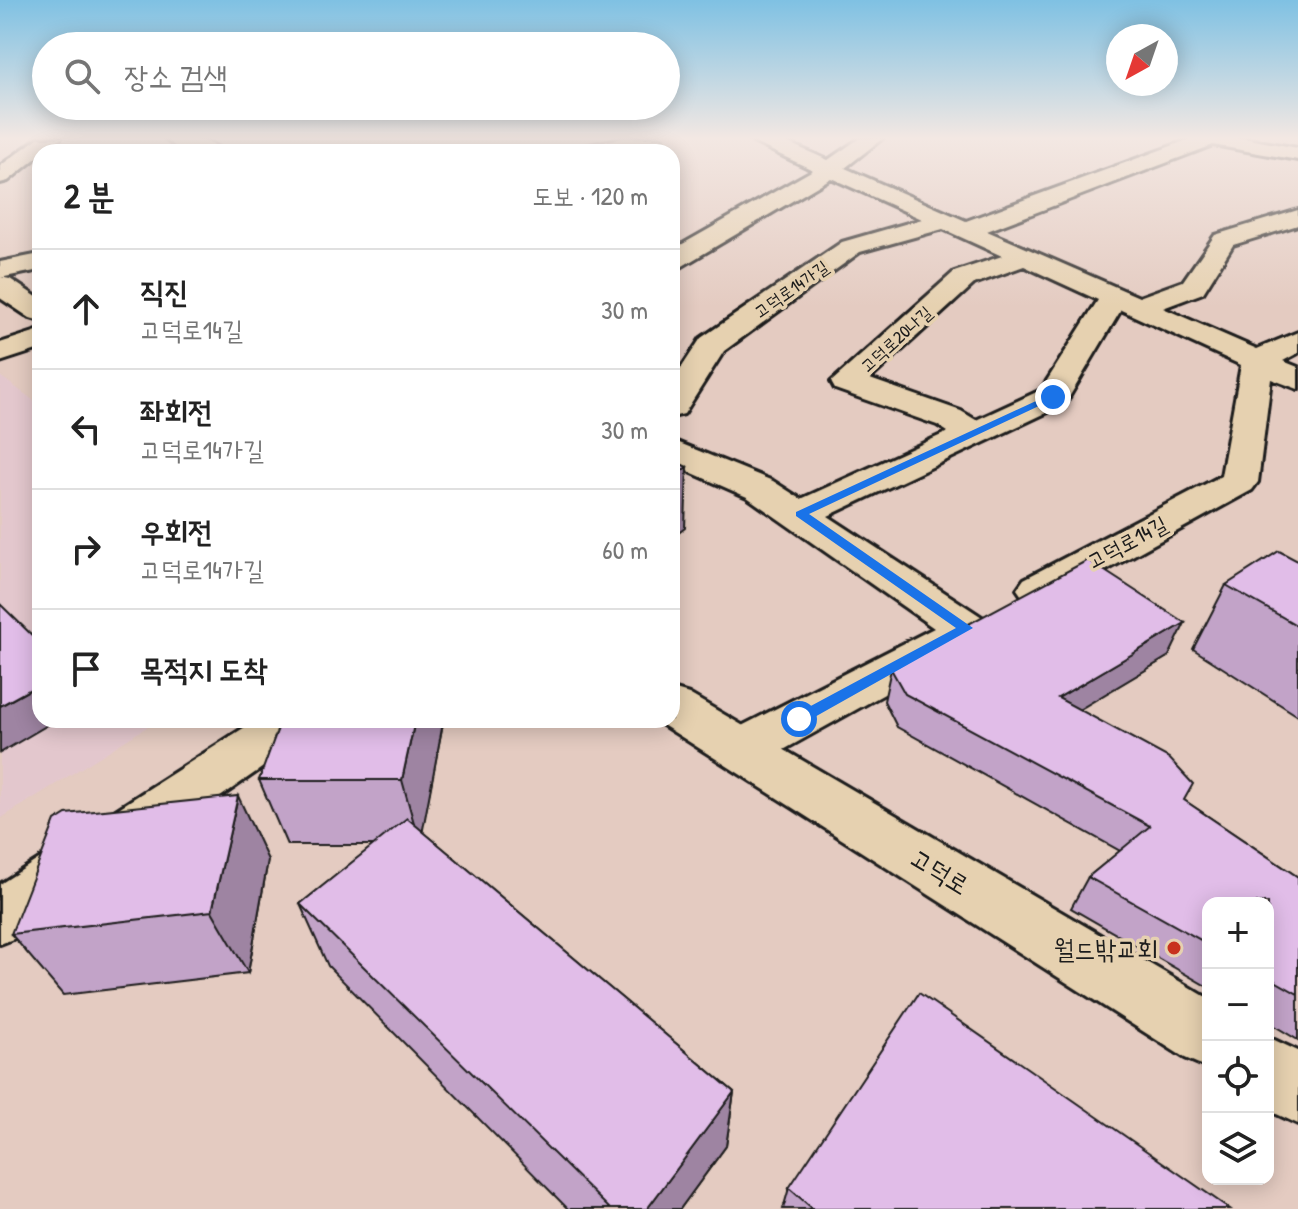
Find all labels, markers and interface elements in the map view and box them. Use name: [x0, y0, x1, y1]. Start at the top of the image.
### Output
north arrow: [1106, 24, 1178, 96]
search box: [32, 32, 680, 120]
icon: search: [60, 54, 104, 98]
text: 장소 검색: [124, 56, 227, 96]
text: 2 분: [64, 173, 115, 219]
text: 도보 · 120 m: [532, 178, 648, 213]
street label: 고덕로14가길: [749, 254, 834, 324]
text: 직진: [140, 271, 188, 311]
icon: ahead: [64, 287, 108, 331]
text: 30 m: [601, 292, 648, 327]
street label: 고덕로20나길: [855, 300, 938, 378]
text: 고덕로14길: [140, 312, 243, 347]
route end: [1035, 379, 1071, 415]
text: 좌회전: [140, 391, 212, 431]
icon: left: [64, 407, 108, 451]
text: 30 m: [601, 412, 648, 447]
text: 고덕로14가길: [140, 432, 264, 467]
street label: 고덕로14길: [1082, 508, 1173, 576]
text: 우회전: [140, 511, 212, 551]
icon: right: [64, 527, 108, 571]
text: 60 m: [602, 532, 648, 567]
text: 고덕로14가길: [140, 552, 264, 587]
icon: arrive: [64, 647, 108, 691]
text: 목적지 도착: [140, 649, 268, 689]
route start: [781, 701, 817, 737]
street label: 고덕로: [904, 840, 976, 902]
map controls: [1202, 897, 1274, 1185]
button: +: [1202, 897, 1274, 969]
place label: 월드밖교회: [1053, 931, 1158, 966]
marker: 월드밖교회: [1165, 939, 1183, 957]
button: −: [1202, 969, 1274, 1041]
button: locate: [1202, 1041, 1274, 1113]
button: layers: [1202, 1113, 1274, 1185]

